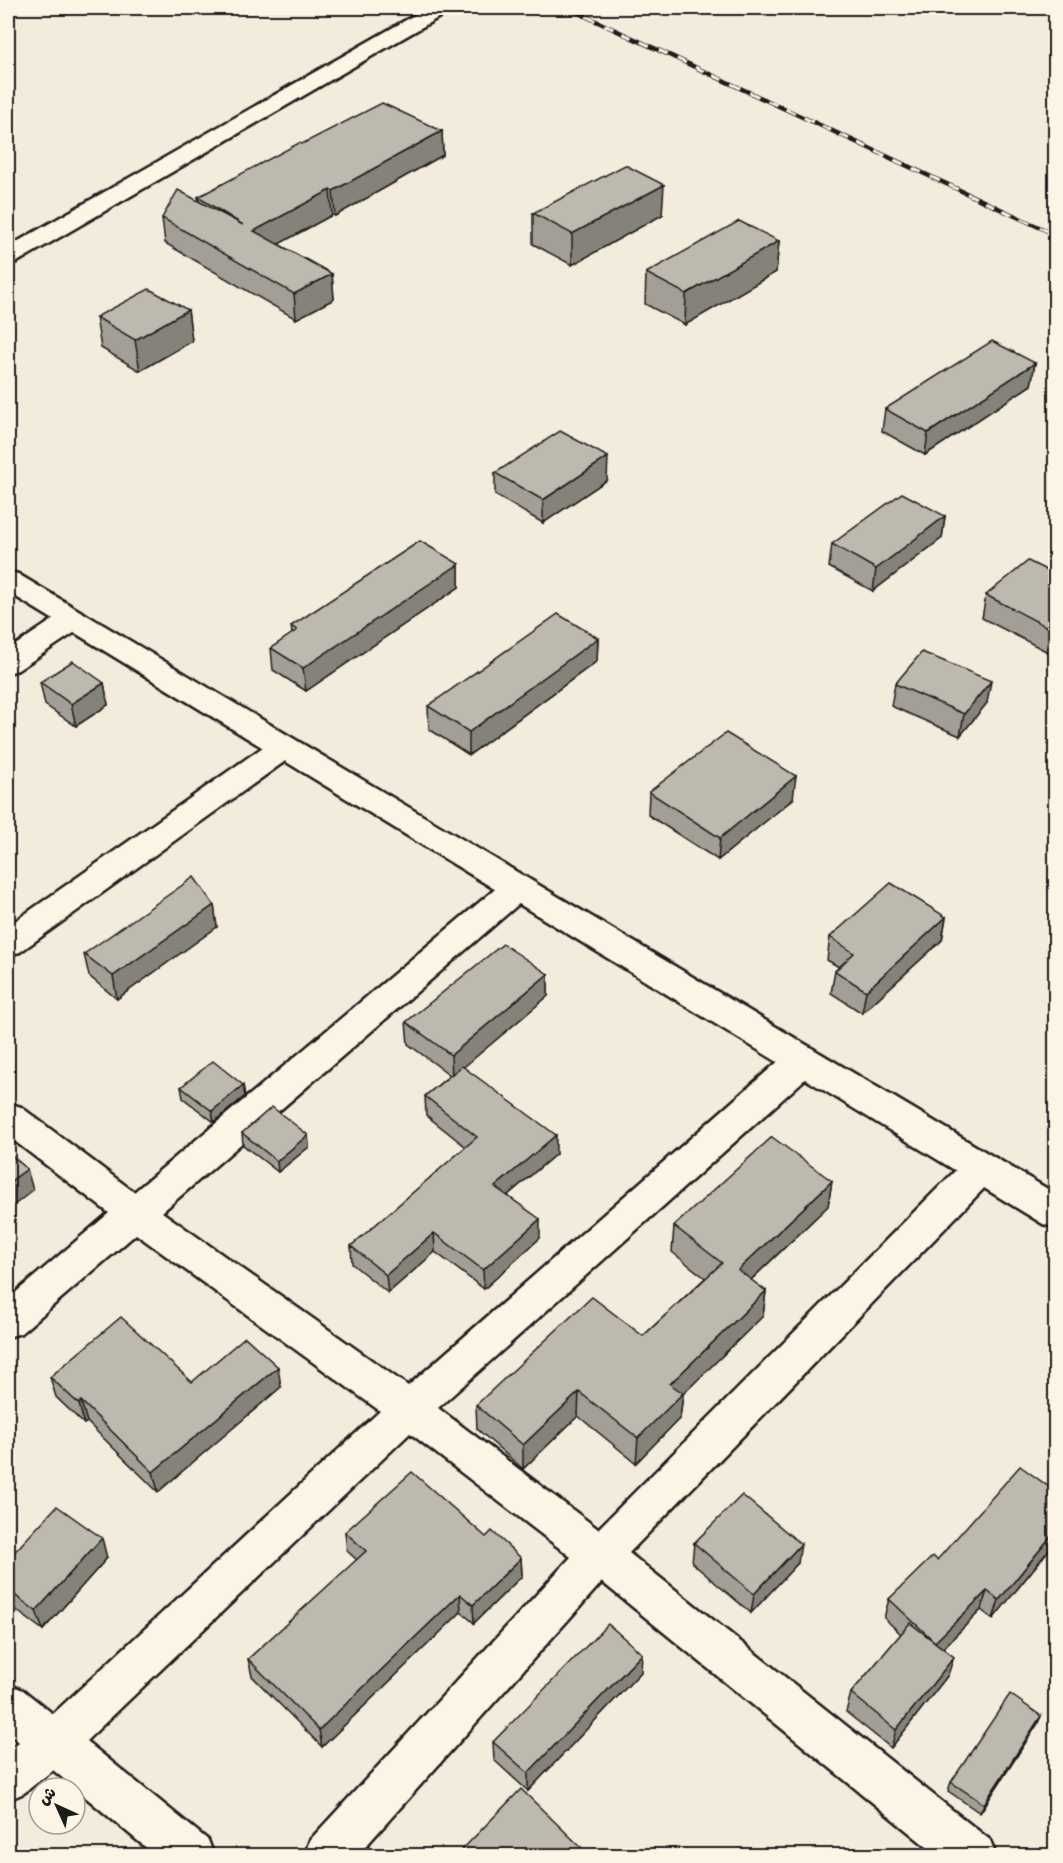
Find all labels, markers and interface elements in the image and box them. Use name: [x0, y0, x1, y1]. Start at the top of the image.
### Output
north arrow: [27, 1776, 87, 1836]
text: ش: [34, 1783, 60, 1809]

